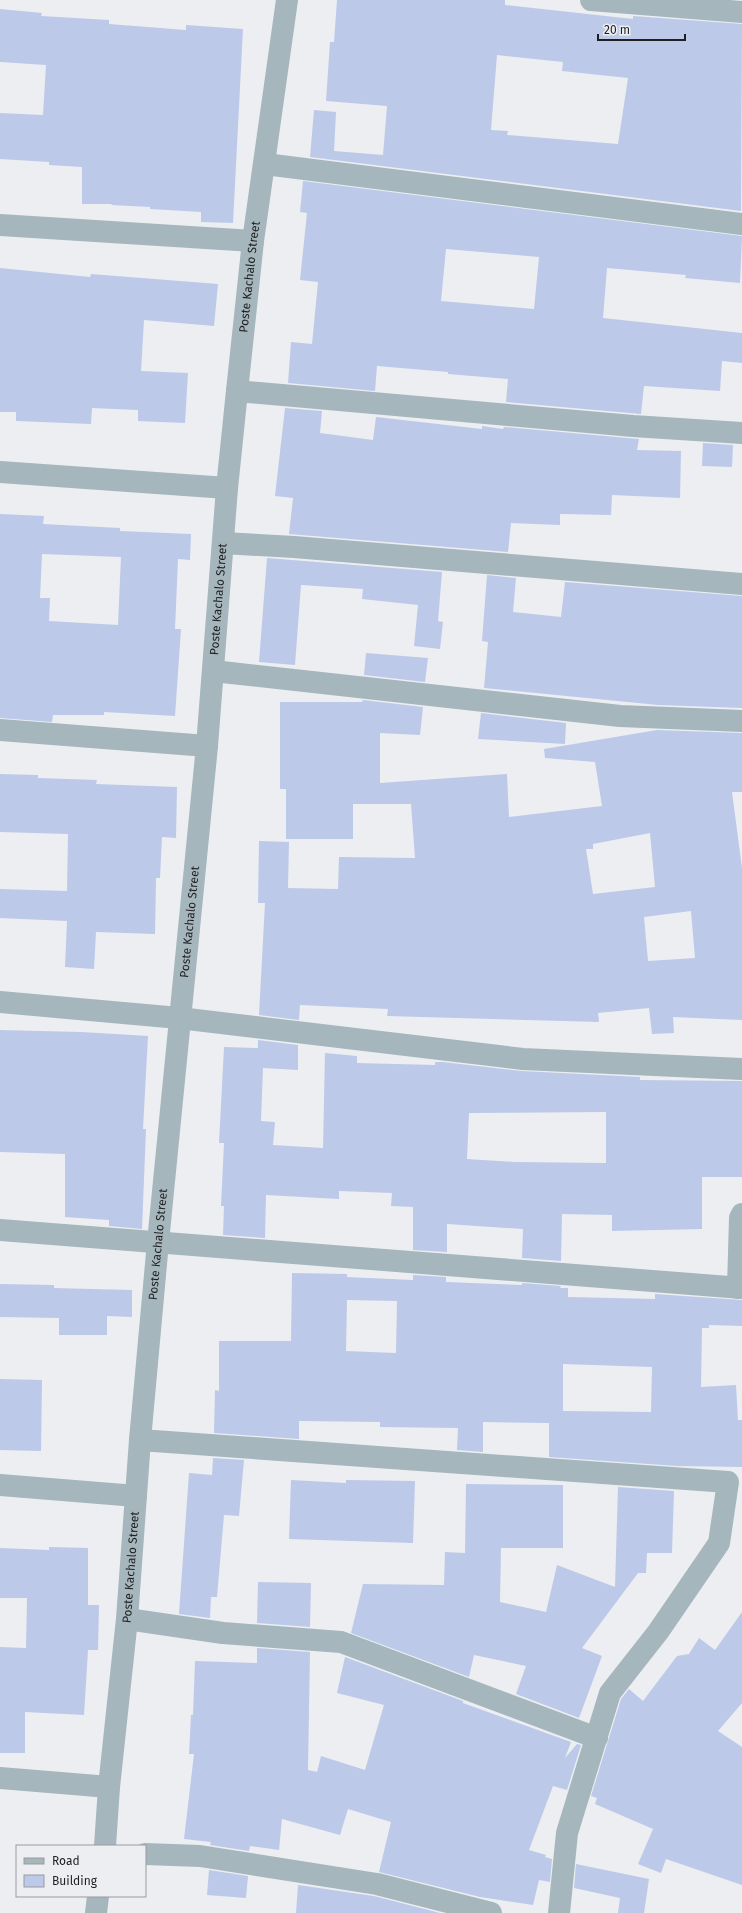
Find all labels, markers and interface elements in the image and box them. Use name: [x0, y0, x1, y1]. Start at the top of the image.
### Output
scale bar: [598, 16, 685, 42]
text: 20 m: [604, 23, 630, 37]
street label: Poste Kachalo Street: [236, 219, 263, 333]
street label: Poste Kachalo Street: [207, 542, 230, 656]
street label: Poste Kachalo Street: [177, 865, 202, 978]
street label: Poste Kachalo Street: [146, 1187, 170, 1301]
street label: Poste Kachalo Street: [120, 1510, 142, 1624]
legend: [16, 1845, 146, 1897]
text: Road: [52, 1854, 80, 1868]
text: Building: [52, 1874, 98, 1888]

